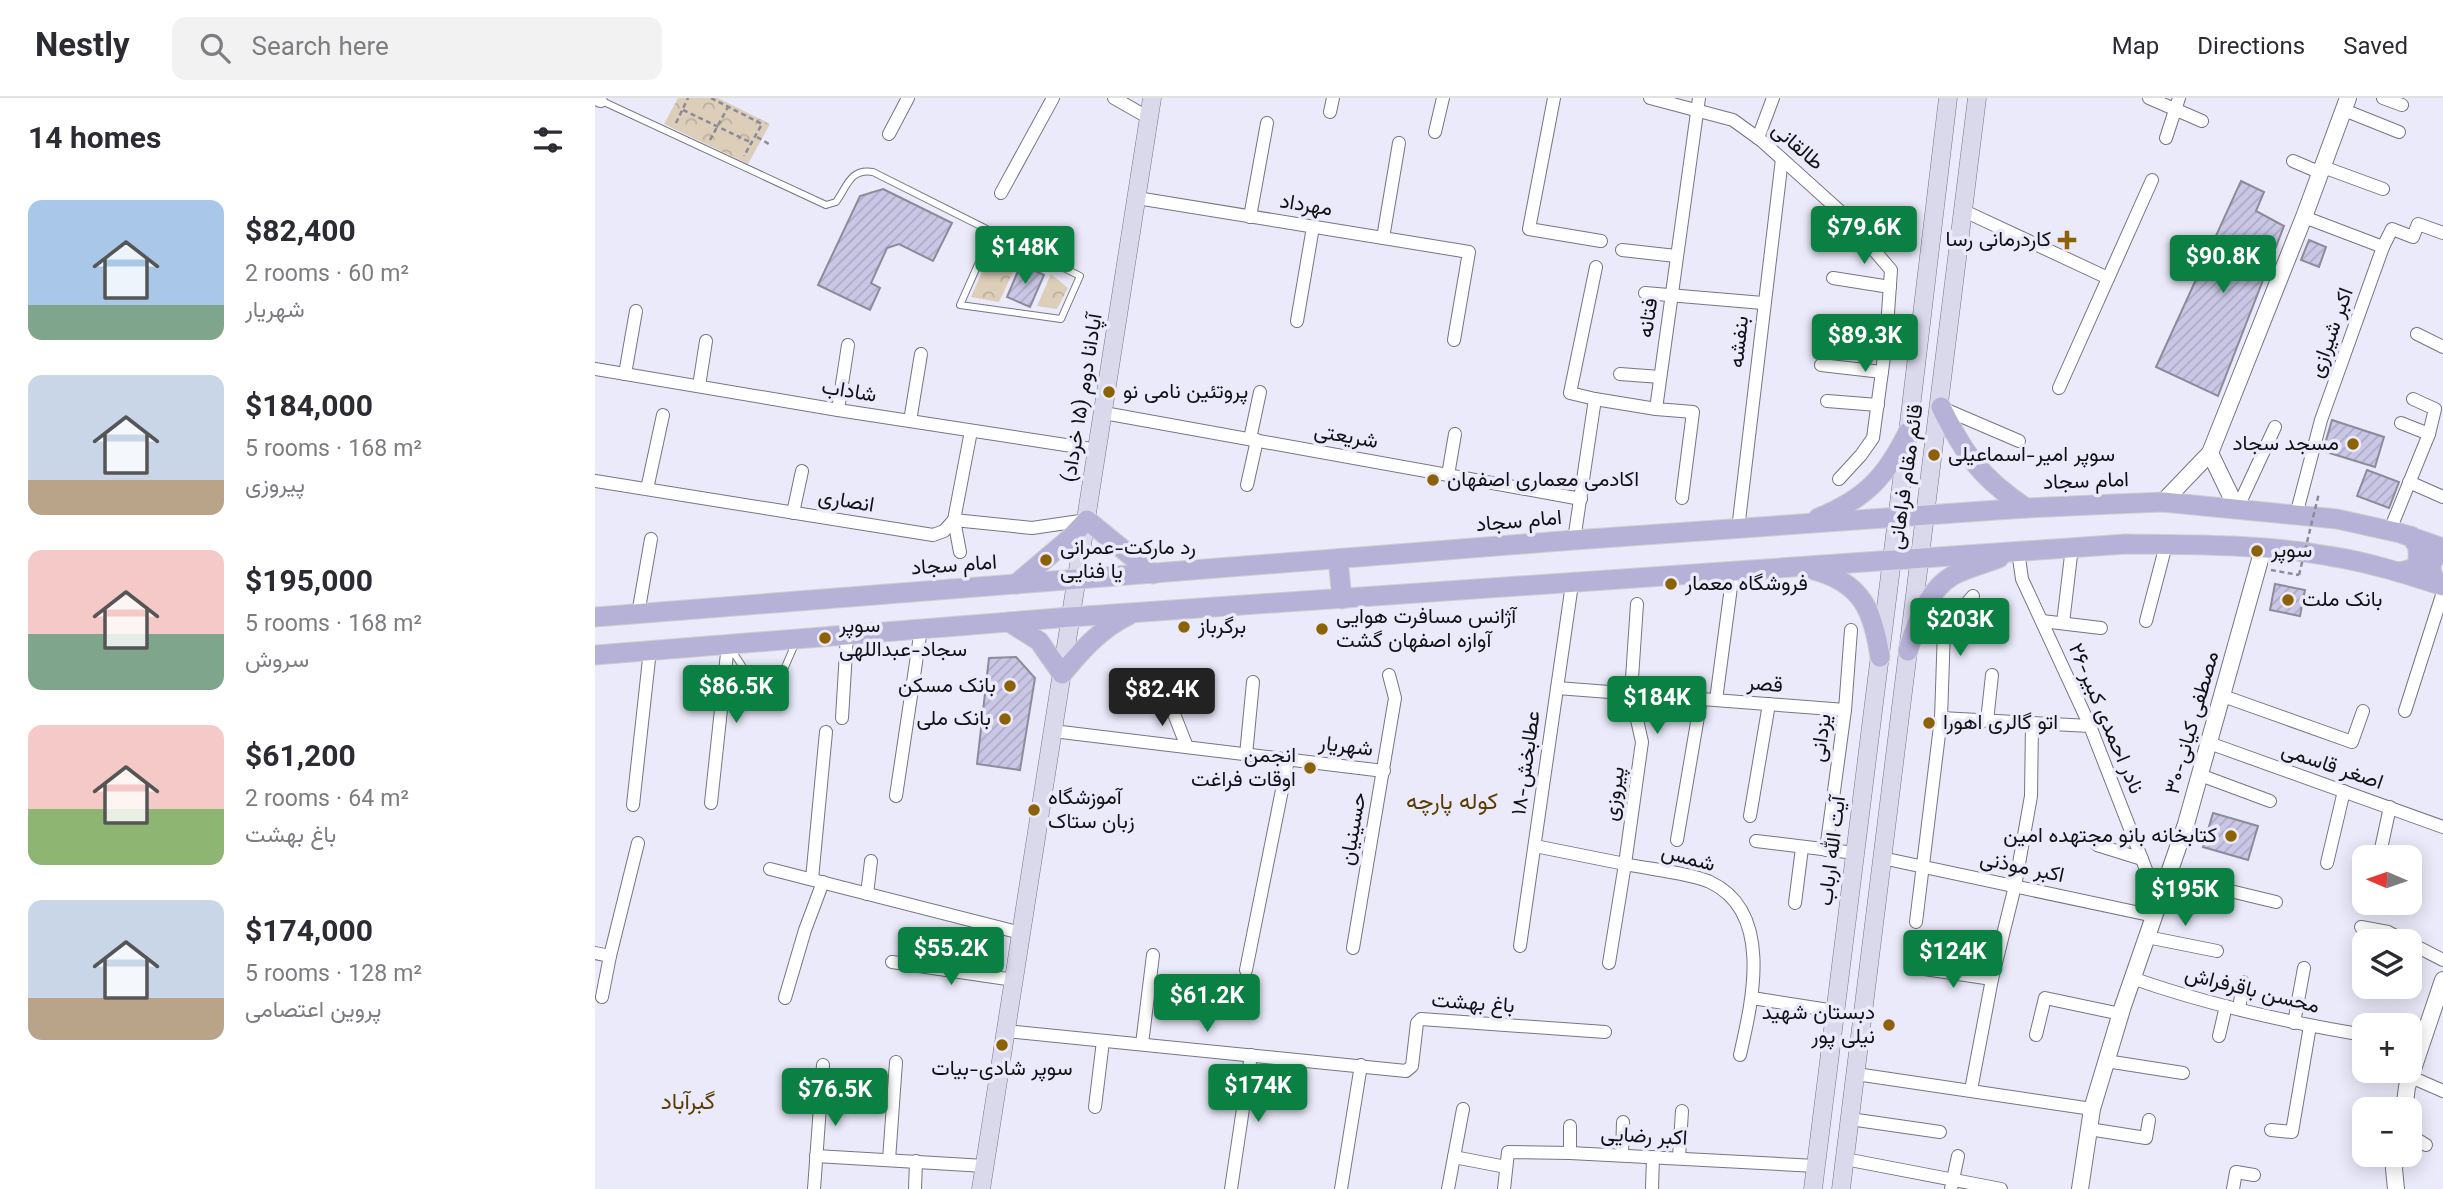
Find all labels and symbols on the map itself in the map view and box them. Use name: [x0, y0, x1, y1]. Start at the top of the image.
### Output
street label: طالقانی: [1763, 115, 1831, 179]
street label: مهرداد: [1277, 186, 1335, 226]
pin: $79.6K: [1807, 206, 1921, 266]
place label: کاردرمانی رسا: [1945, 224, 2051, 257]
pin: $148K: [976, 226, 1074, 286]
marker: کاردرمانی رسا: [2057, 230, 2077, 250]
pin: $90.8K: [2166, 236, 2280, 295]
street label: اکبر شیرازی: [2300, 283, 2364, 383]
street label: فتانه: [1630, 296, 1668, 340]
street label: آپادانا دوم (۱۵ خرداد): [1053, 309, 1113, 485]
street label: بنفشه: [1721, 314, 1759, 370]
pin: $89.3K: [1808, 314, 1922, 374]
street label: شاداب: [819, 371, 879, 413]
place label: پروتئین نامی نو: [1123, 376, 1248, 409]
marker: پروتئین نامی نو: [1101, 384, 1117, 400]
street label: قائم مقام فراهانی: [1880, 402, 1934, 552]
street label: شریعتی: [1311, 415, 1381, 459]
place label: مسجد سجاد: [2233, 428, 2339, 461]
marker: مسجد سجاد: [2345, 436, 2361, 452]
place label: سوپر امیر-اسماعیلی: [1948, 439, 2115, 472]
marker: سوپر امیر-اسماعیلی: [1926, 447, 1942, 463]
place label: اکادمی معماری اصفهان: [1447, 464, 1639, 497]
street label: امام سجاد: [2042, 464, 2130, 500]
marker: اکادمی معماری اصفهان: [1425, 472, 1441, 488]
street label: انصاری: [816, 481, 876, 523]
street label: امام سجاد: [1475, 502, 1563, 542]
place label: رد مارکت-عمرانی یا فنایی: [1060, 532, 1196, 589]
place label: سوپر: [2270, 535, 2312, 568]
marker: سوپر: [2249, 543, 2265, 559]
street label: امام سجاد: [910, 547, 998, 585]
marker: رد مارکت-عمرانی یا فنایی: [1038, 552, 1054, 568]
place label: فروشگاه معمار: [1684, 568, 1808, 601]
marker: فروشگاه معمار: [1663, 576, 1679, 592]
place label: بانک ملت: [2302, 584, 2382, 617]
marker: بانک ملت: [2280, 592, 2296, 608]
pin: $203K: [1911, 598, 2009, 658]
place label: آژانس مسافرت هوایی آوازه اصفهان گشت: [1336, 601, 1518, 658]
place label: سوپر سجاد-عبداللهی: [838, 610, 967, 667]
place label: برگرباز: [1197, 611, 1246, 644]
marker: برگرباز: [1176, 619, 1192, 635]
marker: آژانس مسافرت هوایی آوازه اصفهان گشت: [1314, 621, 1330, 637]
marker: سوپر سجاد-عبداللهی: [817, 630, 833, 646]
street label: ۲۶-نادر احمدی کبیر: [2058, 638, 2152, 800]
street label: ۳۰-مصطفی کیانی: [2157, 647, 2229, 799]
pin: $86.5K: [679, 666, 793, 725]
street label: قصر: [1745, 667, 1784, 703]
pin: $82.4K: [1105, 668, 1219, 728]
place label: بانک مسکن: [898, 670, 996, 703]
pin: $184K: [1608, 676, 1706, 736]
marker: بانک مسکن: [1002, 678, 1018, 694]
place label: بانک ملی: [916, 703, 991, 736]
place label: اتو گالری اهورا: [1943, 707, 2058, 740]
street label: ۱۸-عطابخش: [1503, 709, 1551, 817]
marker: بانک ملی: [997, 711, 1013, 727]
street label: یزدانی: [1802, 712, 1842, 764]
marker: اتو گالری اهورا: [1921, 715, 1937, 731]
street label: شهریار: [1316, 727, 1375, 767]
street label: اصغر قاسمی: [2277, 734, 2387, 800]
place label: انجمن اوقات فراغت: [1191, 740, 1296, 797]
marker: انجمن اوقات فراغت: [1302, 760, 1318, 776]
street label: پیروزی: [1595, 765, 1635, 823]
place label: آموزشگاه زبان ستاک: [1048, 782, 1135, 839]
district label: کوله پارچه: [1406, 785, 1498, 821]
street label: حسینیان: [1331, 790, 1377, 868]
street label: آیت الله ارباب: [1810, 792, 1856, 908]
marker: آموزشگاه زبان ستاک: [1026, 802, 1042, 818]
place label: کتابخانه بانو مجتهده امین: [2003, 820, 2217, 853]
marker: کتابخانه بانو مجتهده امین: [2223, 828, 2239, 844]
street label: شمس: [1657, 836, 1719, 882]
street label: اکبر موذنی: [1977, 843, 2067, 893]
north arrow: [2352, 845, 2422, 915]
pin: $195K: [2136, 868, 2234, 928]
pin: $55.2K: [894, 928, 1008, 987]
pin: $124K: [1904, 930, 2002, 990]
street label: محسن باقرفراش: [2181, 958, 2323, 1024]
pin: $61.2K: [1150, 974, 1264, 1034]
street label: باغ بهشت: [1430, 985, 1516, 1023]
place label: دبستان شهید نیلی پور: [1762, 997, 1875, 1054]
marker: دبستان شهید نیلی پور: [1881, 1017, 1897, 1033]
marker: سوپر شادی-بیات: [994, 1037, 1010, 1053]
place label: سوپر شادی-بیات: [931, 1053, 1073, 1086]
pin: $174K: [1209, 1065, 1307, 1124]
pin: $76.5K: [778, 1068, 892, 1128]
district label: گبرآباد: [661, 1085, 715, 1121]
street label: اکبر رضایی: [1600, 1118, 1688, 1156]

